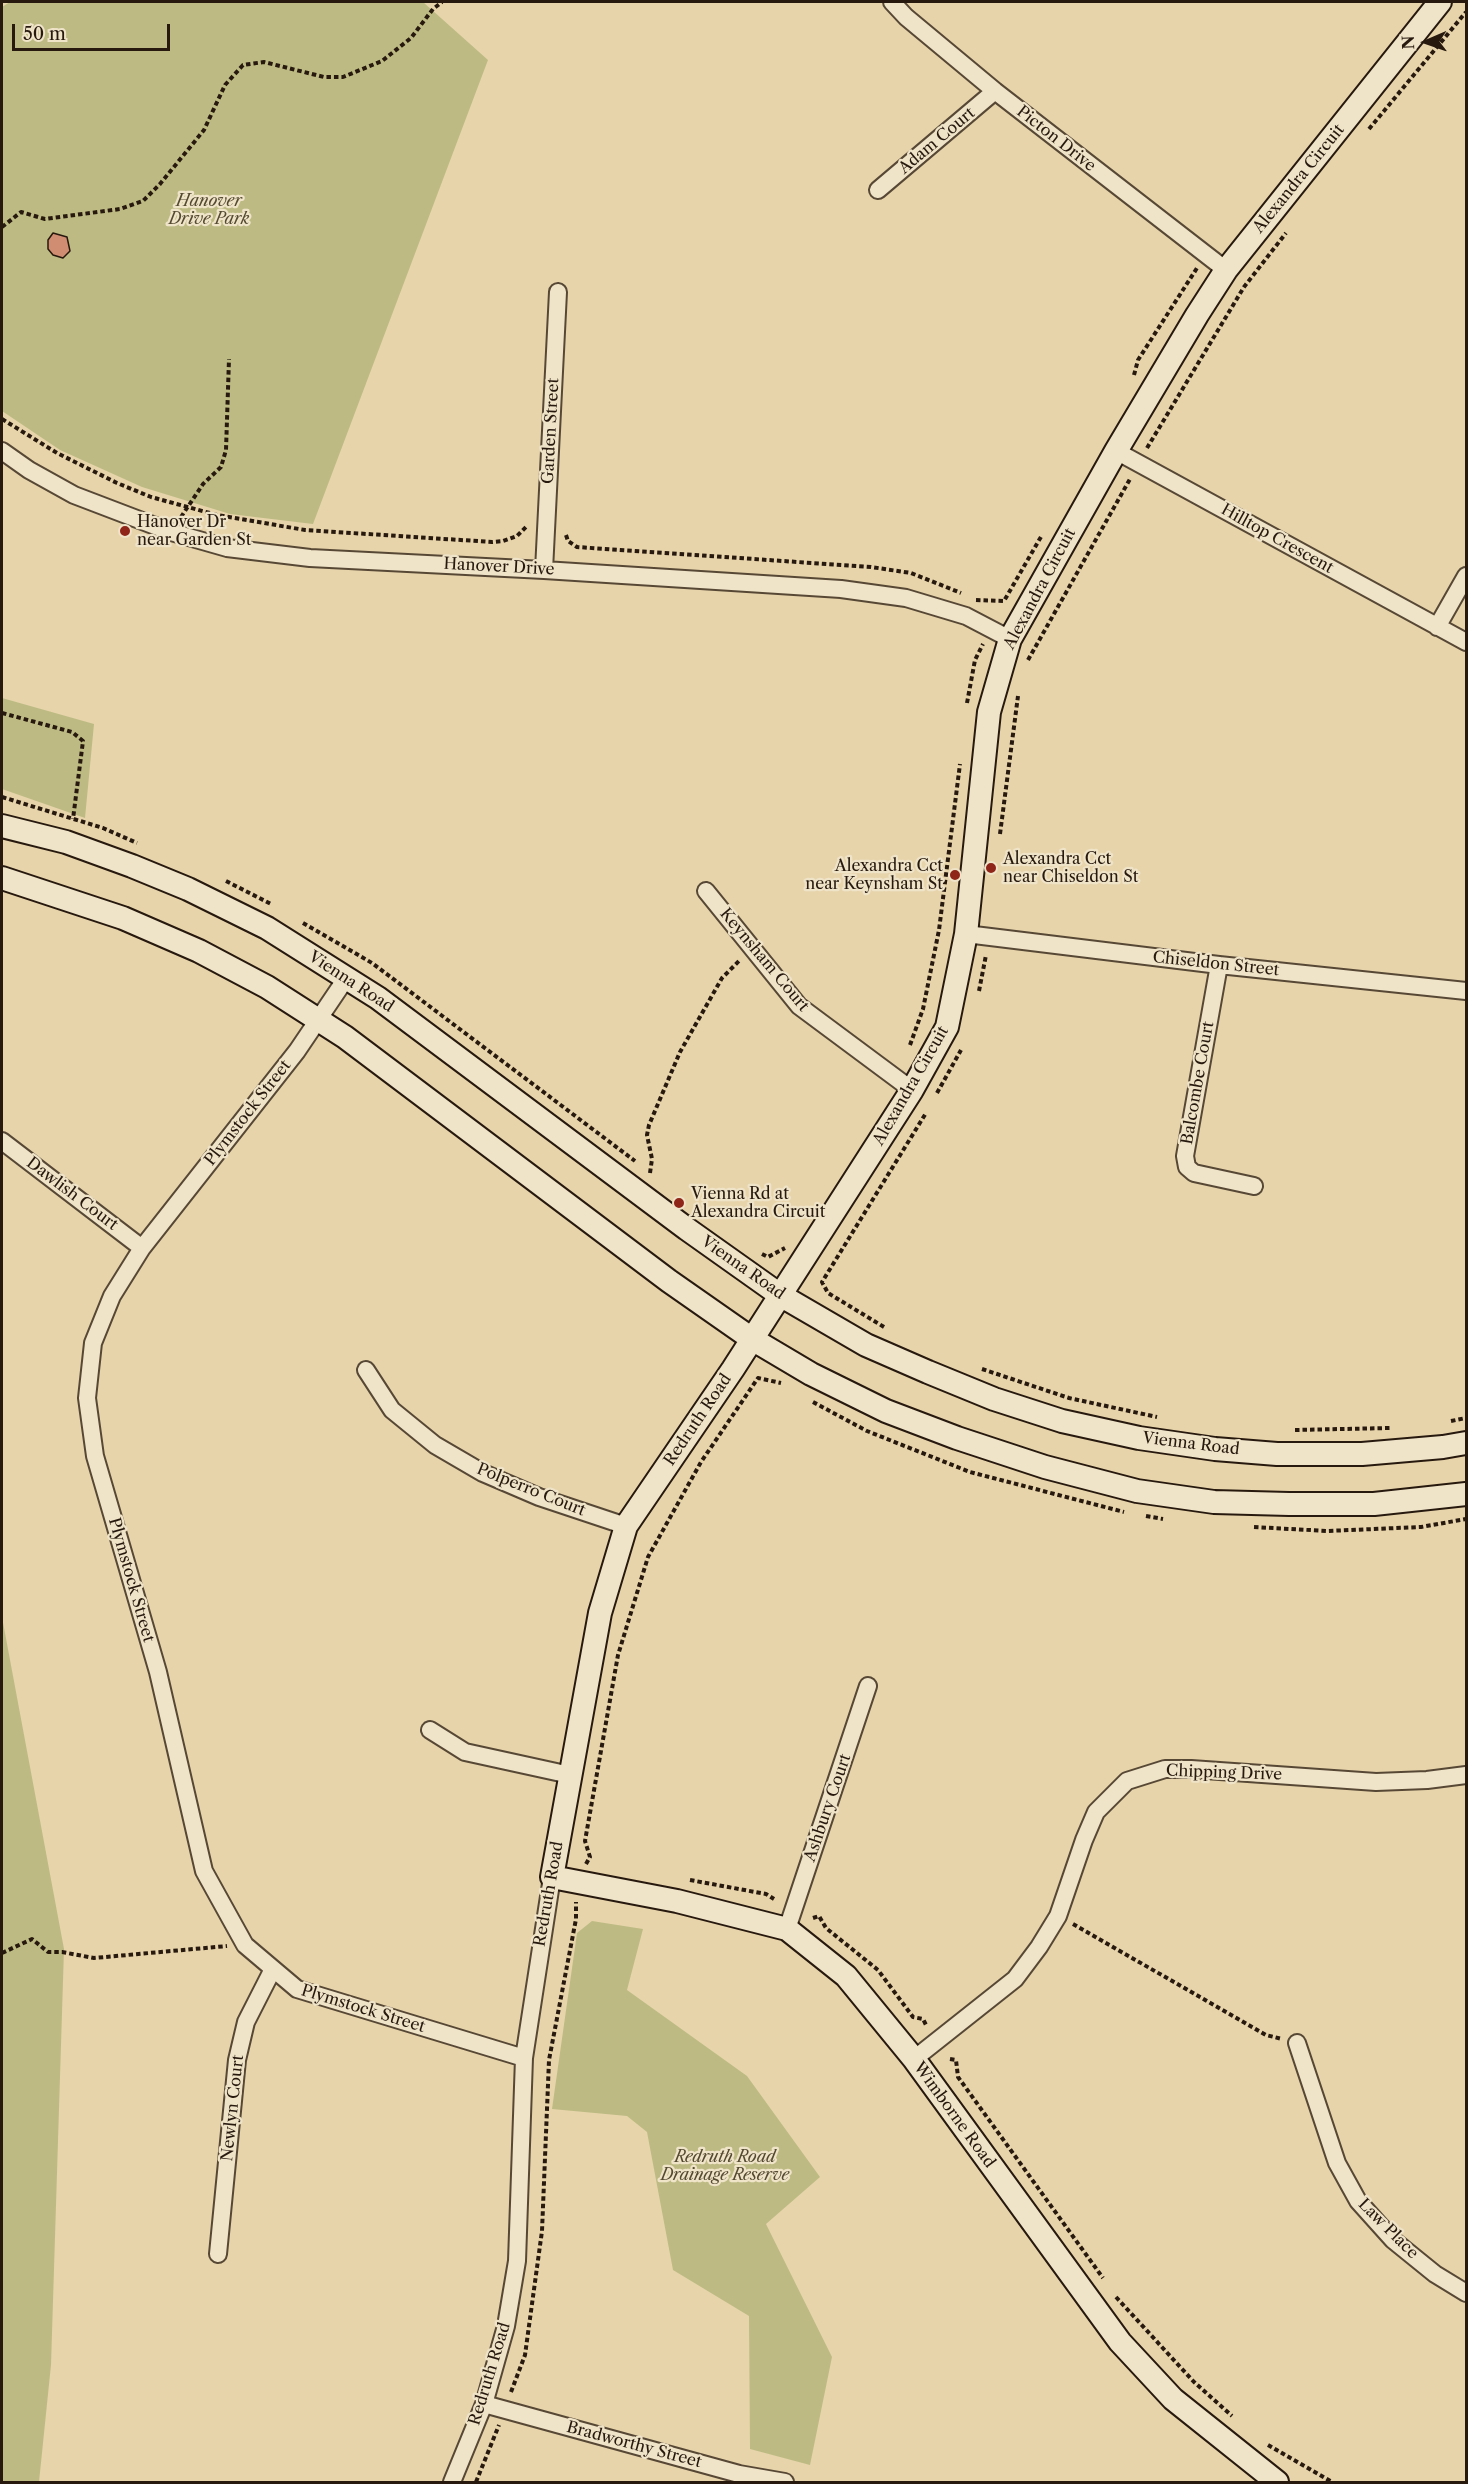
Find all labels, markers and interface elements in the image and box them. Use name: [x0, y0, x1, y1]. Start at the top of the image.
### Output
scale bar: [15, 12, 172, 50]
north arrow: [1396, 12, 1456, 72]
text: 50 m: [23, 23, 66, 45]
text: N: [1398, 35, 1418, 50]
street label: Picton Drive: [1013, 102, 1099, 176]
street label: Adam Court: [895, 104, 979, 178]
street label: Alexandra Circuit: [1249, 121, 1349, 237]
park label: Hanover Drive Park: [169, 191, 249, 229]
street label: Garden Street: [539, 377, 563, 485]
street label: Hilltop Crescent: [1217, 500, 1337, 578]
place label: Hanover Dr near Garden St: [137, 512, 251, 550]
marker: Hanover Dr near Garden St: [118, 524, 132, 538]
street label: Alexandra Circuit: [1000, 525, 1080, 653]
street label: Hanover Drive: [443, 555, 555, 579]
place label: Alexandra Cct near Chiseldon St: [1003, 849, 1138, 887]
place label: Alexandra Cct near Keynsham St: [805, 856, 943, 894]
marker: Alexandra Cct near Chiseldon St: [984, 861, 998, 875]
marker: Alexandra Cct near Keynsham St: [948, 868, 962, 882]
street label: Keynsham Court: [715, 905, 813, 1015]
street label: Vienna Road: [305, 947, 397, 1017]
street label: Chiseldon Street: [1152, 948, 1280, 980]
street label: Balcombe Court: [1178, 1020, 1218, 1146]
street label: Alexandra Circuit: [869, 1023, 953, 1149]
street label: Plymstock Street: [201, 1056, 295, 1170]
street label: Dawlish Court: [23, 1153, 121, 1235]
place label: Vienna Rd at Alexandra Circuit: [691, 1184, 825, 1222]
marker: Vienna Rd at Alexandra Circuit: [672, 1196, 686, 1210]
street label: Vienna Road: [697, 1232, 789, 1304]
street label: Redruth Road: [660, 1371, 736, 1469]
street label: Vienna Road: [1141, 1429, 1241, 1459]
street label: Polperro Court: [474, 1460, 588, 1520]
street label: Plymstock Street: [104, 1516, 158, 1644]
street label: Ashbury Court: [801, 1752, 855, 1864]
street label: Chipping Drive: [1166, 1761, 1282, 1785]
street label: Redruth Road: [530, 1840, 568, 1948]
street label: Plymstock Street: [299, 1981, 427, 2037]
street label: Newlyn Court: [218, 2054, 248, 2162]
street label: Wimborne Road: [909, 2058, 999, 2172]
park label: Redruth Road Drainage Reserve: [661, 2147, 789, 2185]
street label: Law Place: [1354, 2195, 1422, 2263]
street label: Redruth Road: [465, 2320, 515, 2428]
street label: Bradworthy Street: [564, 2418, 704, 2472]

